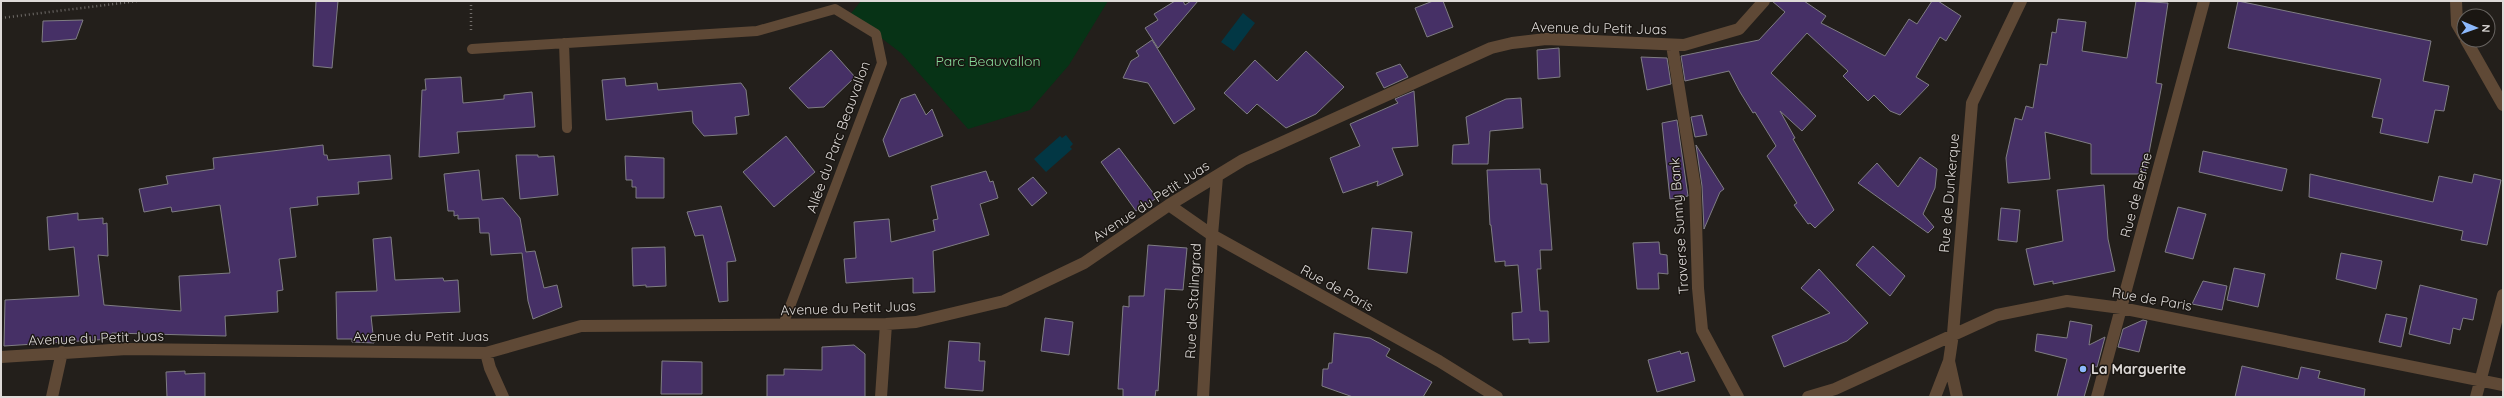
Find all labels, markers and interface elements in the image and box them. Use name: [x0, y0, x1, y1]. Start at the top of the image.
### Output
north arrow: [2456, 8, 2496, 48]
street label: Avenue du Petit Juas: [1531, 18, 1667, 38]
text: N: [2479, 24, 2493, 33]
park label: Parc Beauvallon: [936, 52, 1041, 70]
street label: Allée du Parc Beauvallon: [802, 59, 874, 215]
street label: Rue de Dunkerque: [1935, 132, 1963, 253]
street label: Rue de Berne: [2116, 150, 2156, 240]
street label: Avenue du Petit Juas: [1089, 157, 1213, 245]
street label: Traverse Sunny Bank: [1665, 157, 1693, 295]
street label: Rue de Stalingrad: [1181, 243, 1205, 359]
street label: Rue de Paris: [1297, 261, 1377, 315]
street label: Rue de Paris: [2111, 283, 2193, 315]
street label: Avenue du Petit Juas: [780, 297, 916, 319]
street label: Avenue du Petit Juas: [28, 327, 164, 349]
street label: Avenue du Petit Juas: [353, 327, 489, 345]
place label: La Marguerite: [2091, 360, 2186, 378]
marker: La Marguerite: [2078, 364, 2088, 374]

